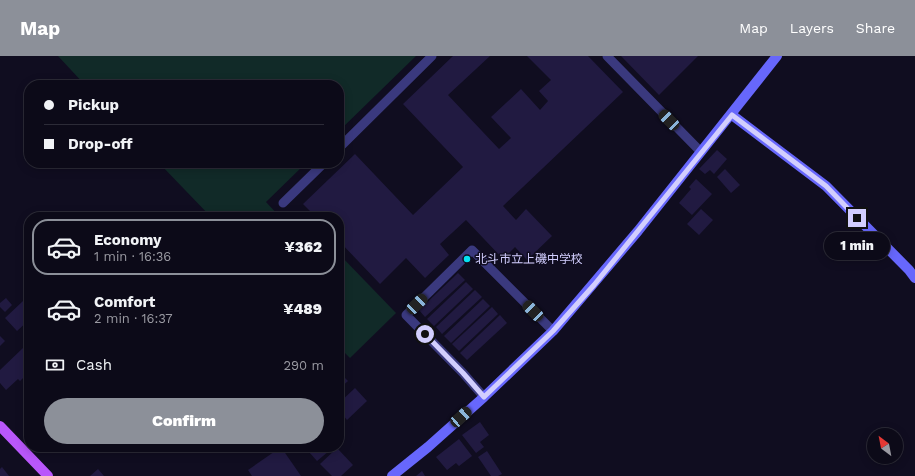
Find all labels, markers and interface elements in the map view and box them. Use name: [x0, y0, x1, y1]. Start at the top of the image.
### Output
text: Map: [20, 17, 60, 40]
text: Map: [739, 20, 768, 36]
text: Layers: [790, 20, 834, 36]
text: Share: [856, 20, 895, 36]
text: Pickup: [68, 96, 119, 114]
car: [656, 107, 682, 133]
text: Drop-off: [68, 135, 133, 153]
route end: [848, 209, 866, 227]
icon: car: [46, 229, 82, 265]
text: Economy: [94, 231, 161, 249]
callout: 1 min: [824, 232, 890, 260]
text: ¥362: [284, 238, 322, 256]
text: 1 min: [840, 238, 874, 253]
text: 1 min · 16:36: [94, 249, 171, 264]
place label: 北斗市立上磯中学校: [475, 252, 583, 266]
marker: 北斗市立上磯中学校: [462, 254, 472, 264]
icon: car: [46, 291, 82, 327]
car: [404, 291, 430, 317]
text: Comfort: [94, 293, 155, 311]
car: [520, 298, 546, 324]
text: ¥489: [283, 300, 322, 318]
text: 2 min · 16:37: [94, 311, 173, 326]
route start: [416, 325, 434, 343]
icon: cash: [44, 354, 66, 376]
text: Cash: [76, 356, 112, 374]
text: 290 m: [283, 358, 324, 373]
button: Confirm: [44, 398, 324, 444]
car: [448, 405, 474, 429]
north arrow: [867, 428, 903, 464]
map controls: [867, 428, 903, 464]

